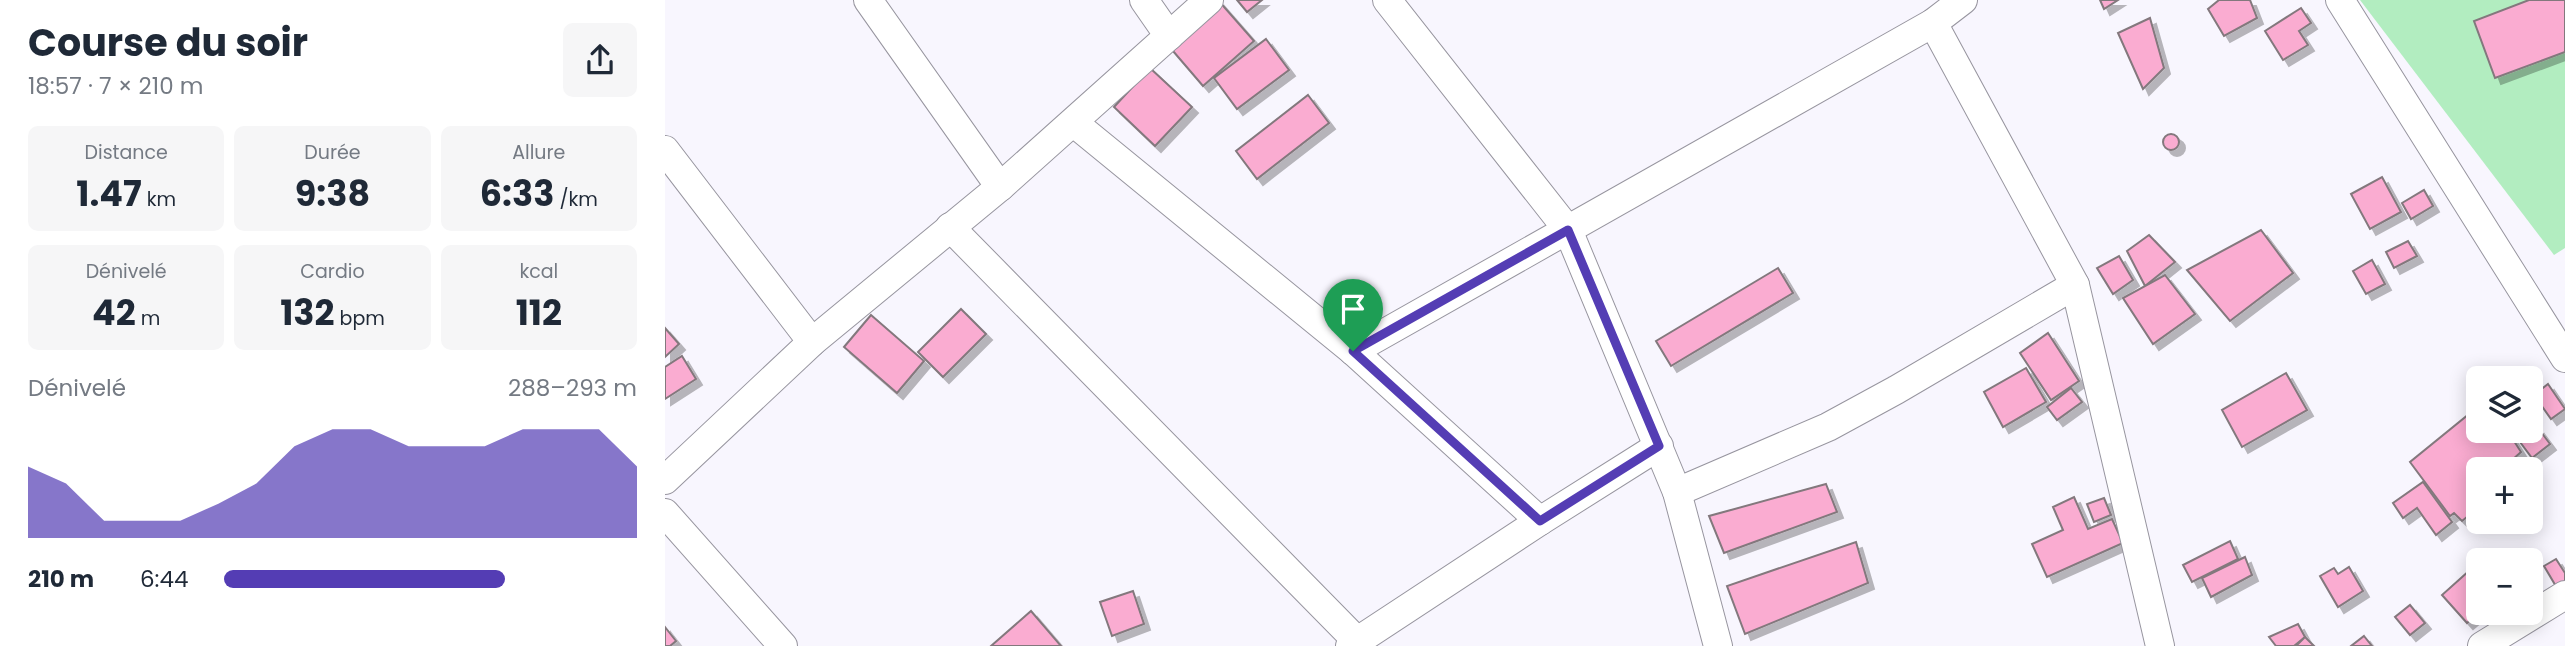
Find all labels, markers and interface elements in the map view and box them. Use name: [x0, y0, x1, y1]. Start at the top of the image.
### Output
text: Course du soir: [28, 16, 308, 69]
button: share: [563, 23, 637, 97]
text: 18:57 · 7 × 210 m: [28, 70, 203, 102]
text: Distance: [85, 139, 168, 166]
text: Durée: [304, 139, 361, 166]
text: Allure: [512, 139, 565, 166]
text: 1.47: [76, 169, 142, 218]
text: 9:38: [295, 169, 370, 218]
text: 6:33: [480, 169, 554, 218]
text: km: [142, 186, 176, 213]
text: /km: [554, 186, 598, 213]
text: Dénivelé: [86, 258, 167, 285]
text: Cardio: [300, 258, 365, 285]
text: kcal: [519, 258, 558, 285]
pin: [1323, 279, 1383, 351]
text: 42: [92, 288, 136, 337]
text: 132: [280, 288, 334, 337]
text: 112: [516, 288, 562, 337]
icon: arrive: [1334, 290, 1372, 328]
text: m: [136, 305, 160, 332]
text: bpm: [334, 305, 385, 332]
map controls: [2466, 366, 2543, 625]
button: layers: [2466, 366, 2543, 443]
text: Dénivelé: [28, 372, 126, 404]
text: 288–293 m: [508, 372, 637, 404]
button: +: [2466, 457, 2543, 534]
button: −: [2466, 548, 2543, 625]
text: 210 m: [28, 563, 94, 595]
text: 6:44: [140, 563, 188, 595]

